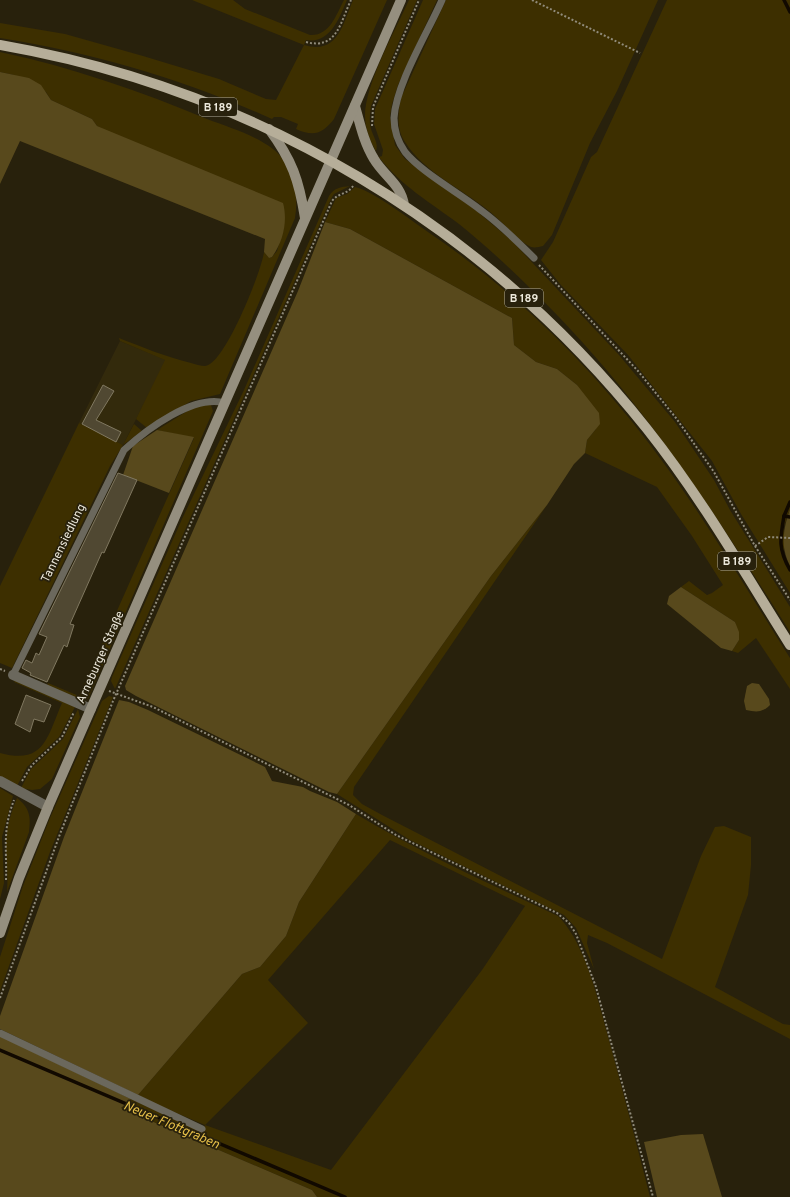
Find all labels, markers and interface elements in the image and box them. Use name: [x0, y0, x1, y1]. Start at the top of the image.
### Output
road number: B 189: [199, 98, 237, 116]
road number: B 189: [505, 289, 543, 307]
street label: Tannensiedlung: [38, 501, 90, 585]
road number: B 189: [718, 552, 756, 570]
street label: Arneburger Straße: [73, 609, 129, 706]
water label: Neuer Flottgraben: [121, 1098, 222, 1153]

